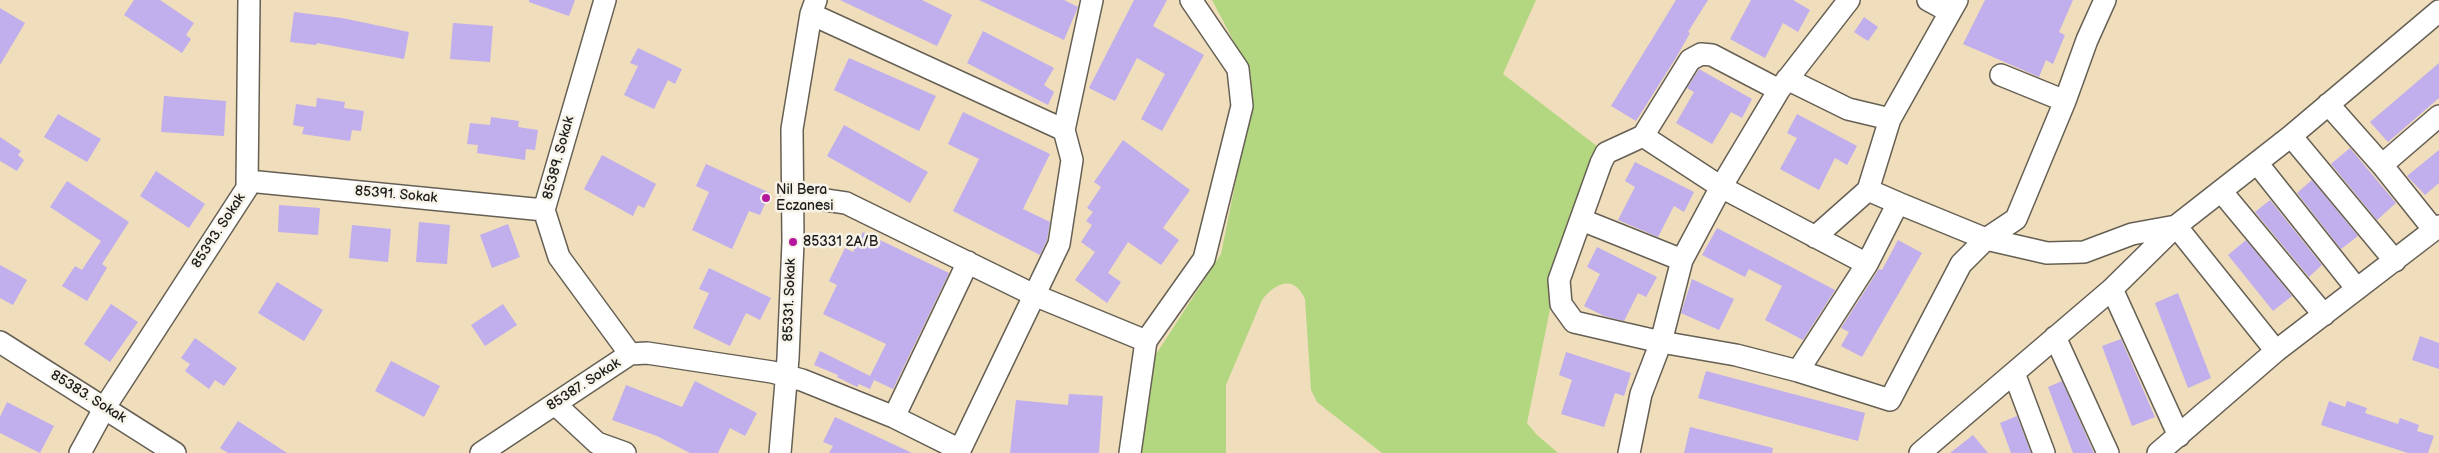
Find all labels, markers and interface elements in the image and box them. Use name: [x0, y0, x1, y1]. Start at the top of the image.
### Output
street label: 85389. Sokak: [540, 115, 578, 201]
place label: Nil Bera Eczanesi: [776, 182, 834, 214]
street label: 85391. Sokak: [354, 183, 438, 207]
street label: 85393. Sokak: [189, 190, 249, 272]
marker: Nil Bera Eczanesi: [760, 192, 772, 204]
place label: 85331 2A/B: [803, 234, 878, 250]
marker: 85331 2A/B: [787, 236, 799, 248]
street label: 85331. Sokak: [780, 258, 800, 342]
street label: 85387. Sokak: [544, 355, 624, 415]
street label: 85383. Sokak: [47, 367, 129, 427]

